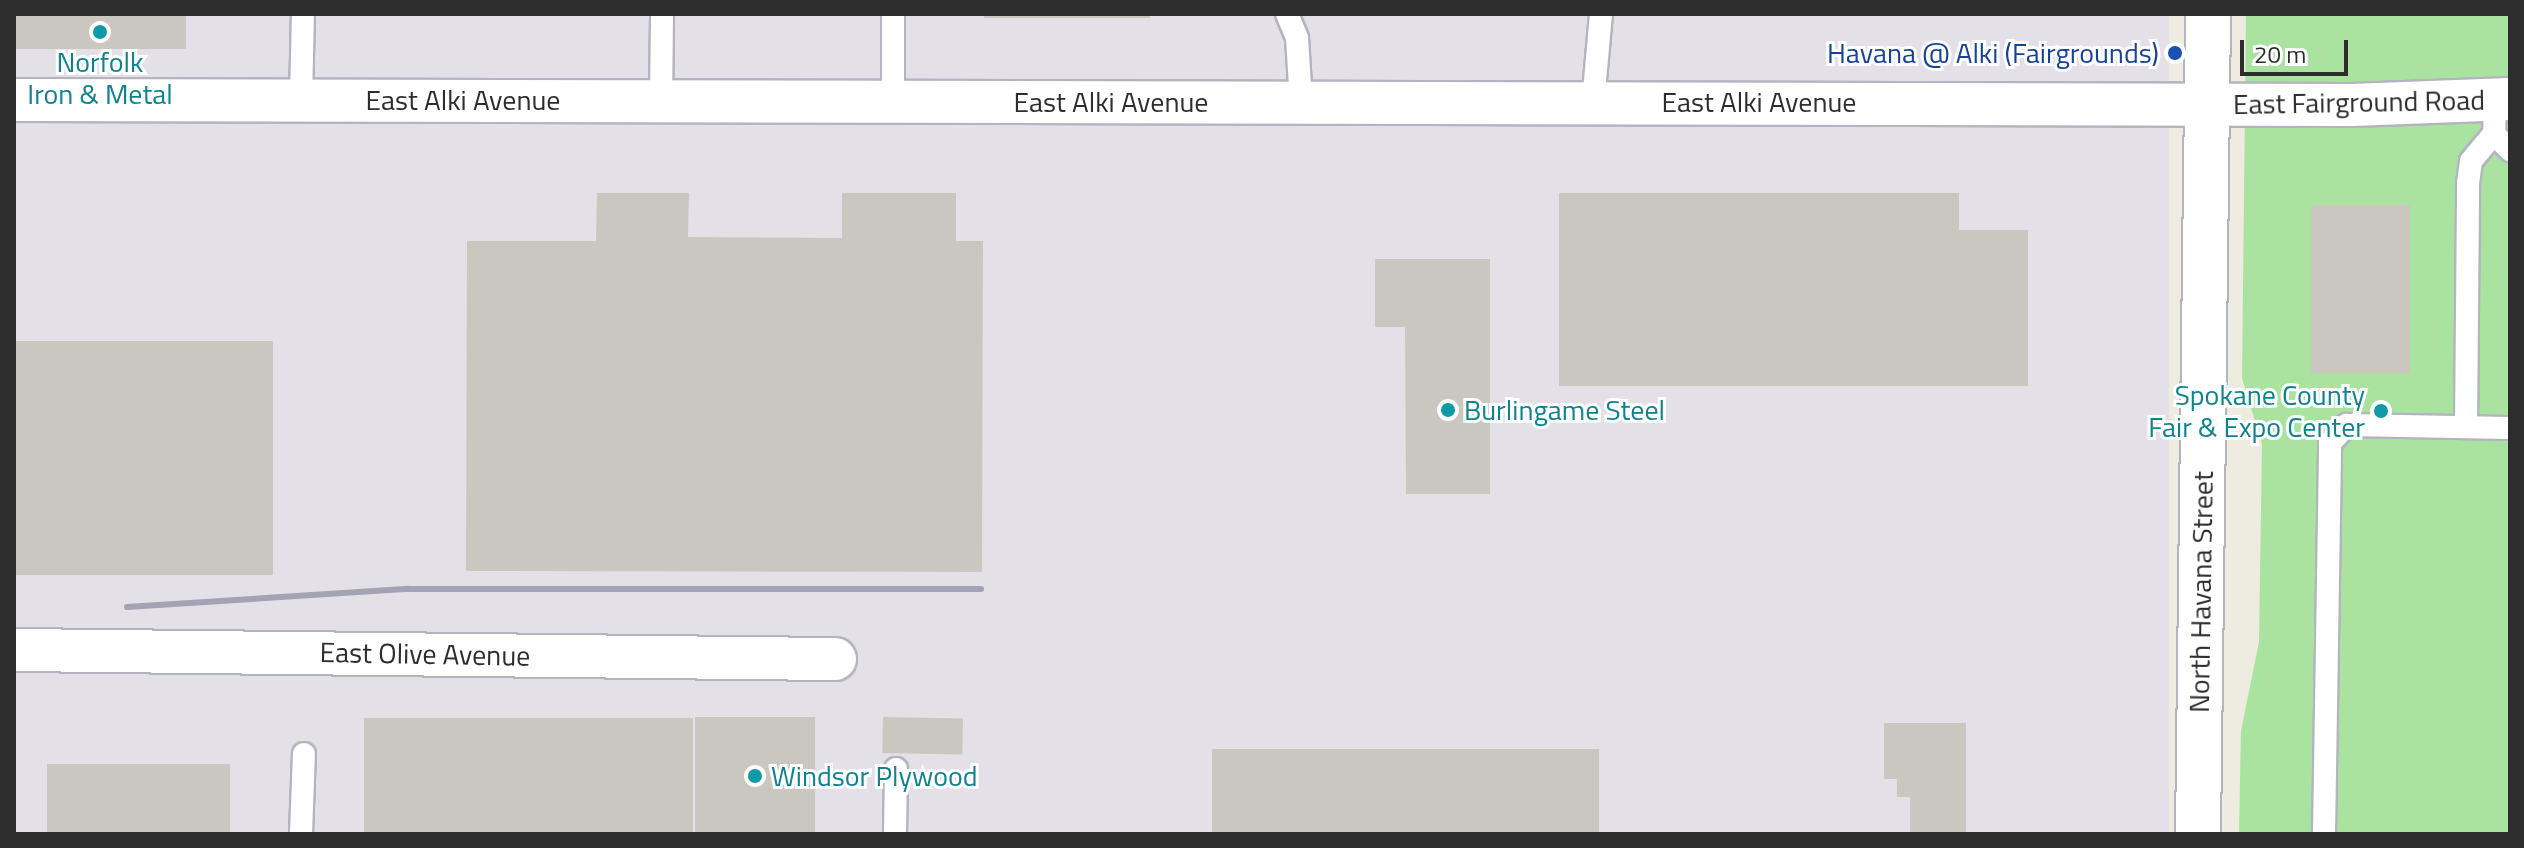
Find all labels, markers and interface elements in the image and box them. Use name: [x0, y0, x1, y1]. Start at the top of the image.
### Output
marker: Norfolk Iron & Metal: [91, 23, 109, 41]
scale bar: [2244, 24, 2352, 74]
place label: Havana @ Alki (Fairgrounds): [1827, 36, 2159, 70]
text: 20 m: [2254, 36, 2306, 72]
marker: Havana @ Alki (Fairgrounds): [2166, 44, 2184, 62]
place label: Norfolk Iron & Metal: [27, 45, 173, 111]
street label: East Alki Avenue: [366, 83, 560, 117]
street label: East Fairground Road: [2233, 83, 2485, 121]
street label: East Alki Avenue: [1014, 85, 1208, 119]
street label: East Alki Avenue: [1662, 85, 1856, 119]
place label: Spokane County Fair & Expo Center: [2148, 378, 2365, 444]
place label: Burlingame Steel: [1464, 393, 1665, 427]
marker: Burlingame Steel: [1439, 401, 1457, 419]
marker: Spokane County Fair & Expo Center: [2372, 402, 2390, 420]
street label: North Havana Street: [2182, 471, 2220, 713]
street label: East Olive Avenue: [319, 635, 531, 673]
place label: Windsor Plywood: [771, 759, 978, 793]
marker: Windsor Plywood: [746, 767, 764, 785]

